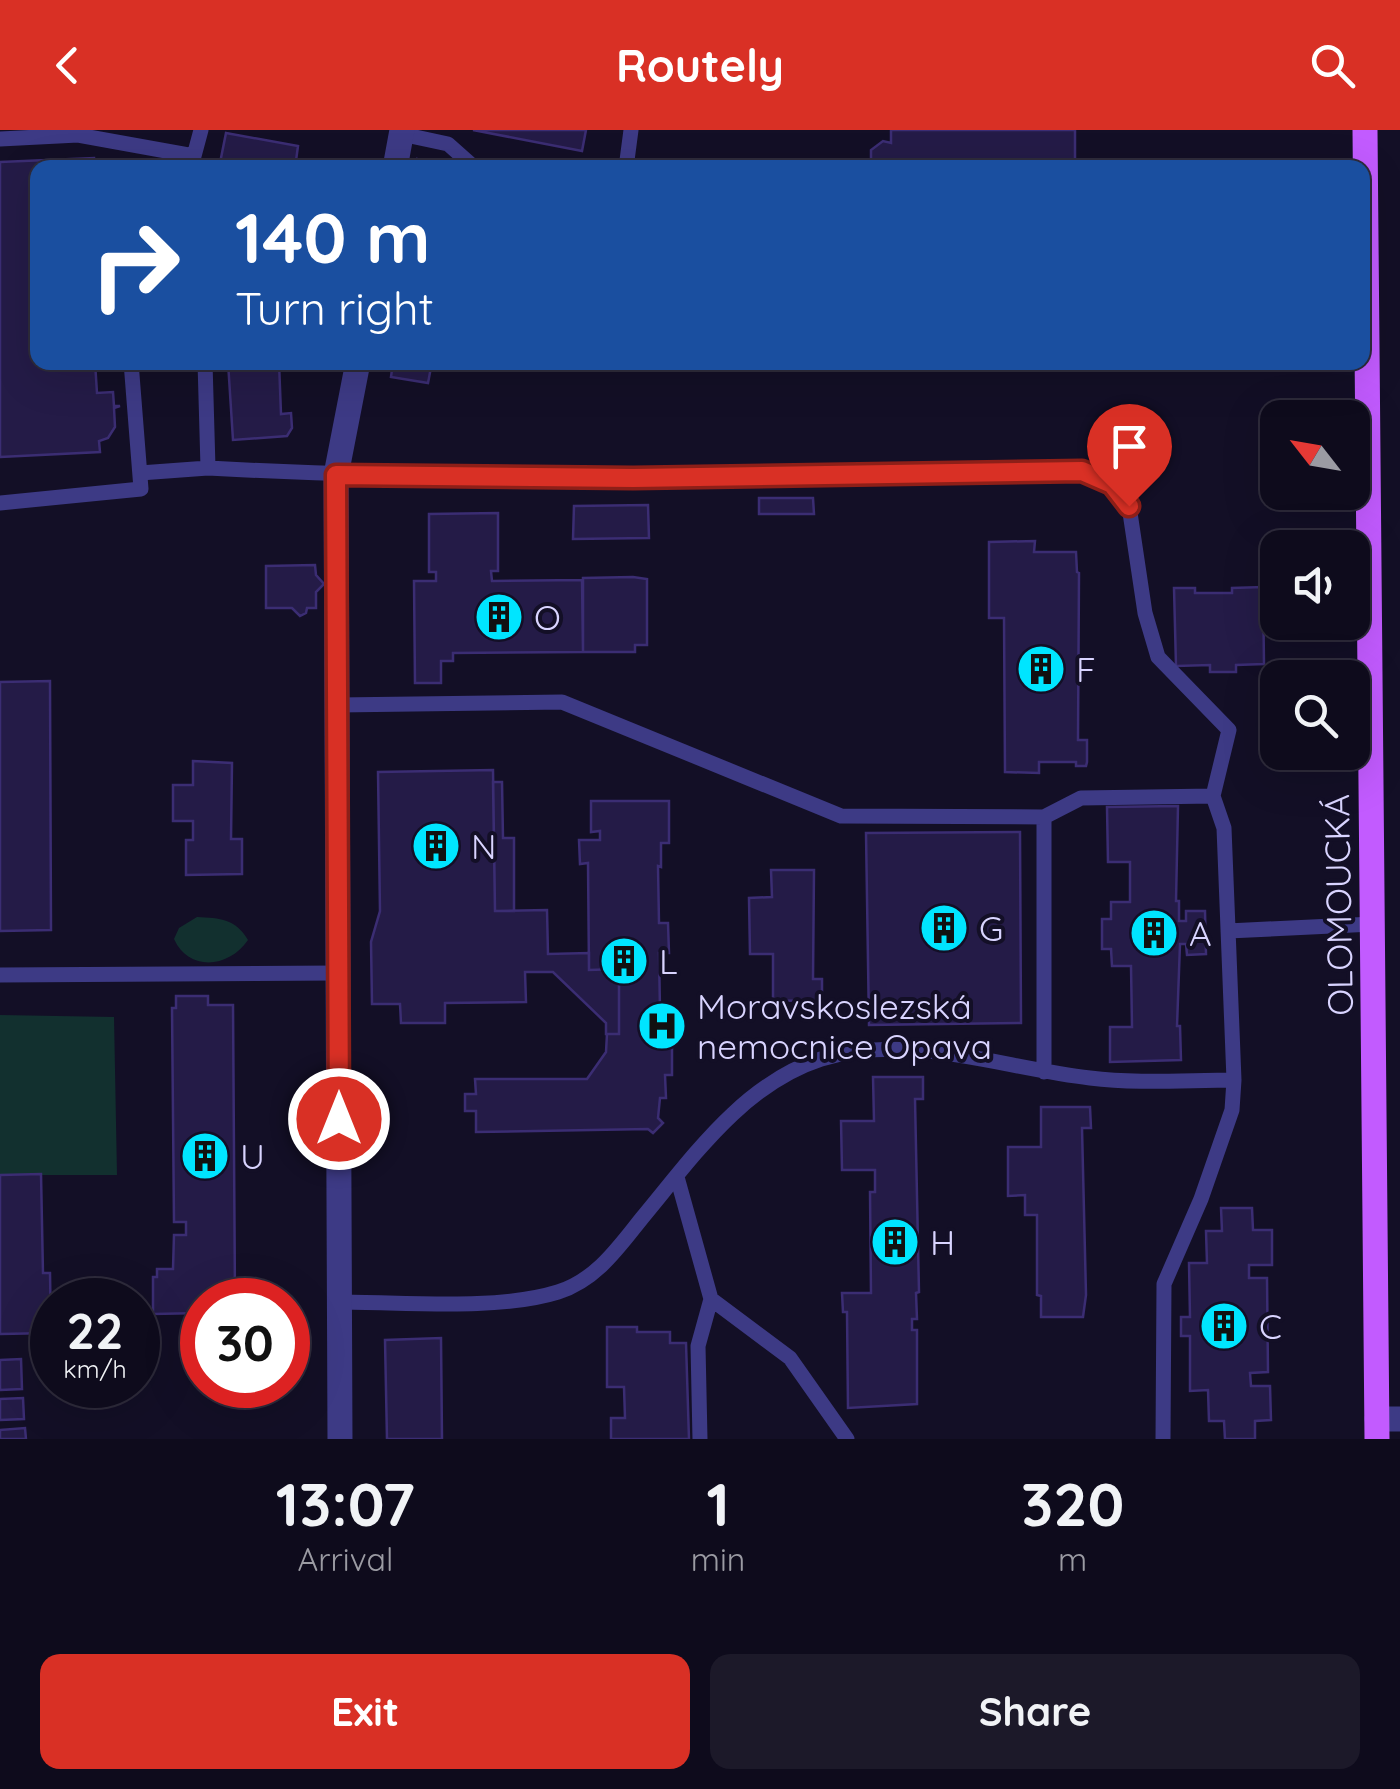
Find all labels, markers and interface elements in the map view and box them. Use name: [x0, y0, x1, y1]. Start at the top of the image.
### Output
text: Routely: [616, 37, 784, 93]
icon: back: [40, 38, 95, 93]
icon: search: [1305, 38, 1360, 93]
text: 140 m: [235, 193, 431, 281]
icon: right: [70, 200, 200, 330]
text: Turn right: [235, 280, 434, 336]
north arrow: [1260, 400, 1370, 510]
map controls: [1260, 400, 1370, 770]
pin: [1087, 404, 1172, 507]
icon: arrive: [1102, 419, 1157, 474]
button: sound: [1260, 530, 1370, 640]
building icon: O: [473, 591, 525, 643]
place label: O: [534, 595, 561, 639]
building icon: F: [1015, 643, 1067, 695]
place label: F: [1076, 647, 1096, 691]
button: search: [1260, 660, 1370, 770]
street label: OLOMOUCKÁ: [1314, 794, 1362, 1016]
building icon: N: [410, 820, 462, 872]
place label: N: [471, 824, 496, 868]
building icon: G: [918, 902, 970, 954]
place label: G: [979, 906, 1003, 950]
building icon: A: [1128, 907, 1180, 959]
place label: A: [1189, 911, 1212, 955]
building icon: L: [598, 935, 650, 987]
place label: L: [659, 939, 678, 983]
place label: Moravskoslezská nemocnice Opava: [697, 984, 992, 1068]
hospital icon: Moravskoslezská nemocnice Opava: [636, 1000, 688, 1052]
position arrow: [287, 1067, 391, 1171]
building icon: U: [179, 1130, 231, 1182]
place label: U: [240, 1134, 265, 1178]
building icon: H: [869, 1216, 921, 1268]
place label: H: [930, 1220, 955, 1264]
speed limit sign: 30: [180, 1278, 310, 1408]
text: 22: [67, 1299, 123, 1362]
building icon: C: [1198, 1300, 1250, 1352]
place label: C: [1259, 1304, 1282, 1348]
text: km/h: [63, 1353, 127, 1384]
text: 13:07: [276, 1466, 415, 1541]
text: 1: [706, 1466, 730, 1541]
text: 320: [1021, 1466, 1124, 1541]
text: Arrival: [297, 1539, 393, 1579]
text: min: [691, 1539, 745, 1579]
text: m: [1058, 1539, 1087, 1579]
button: Exit: [40, 1654, 690, 1769]
button: Share: [710, 1654, 1360, 1769]

